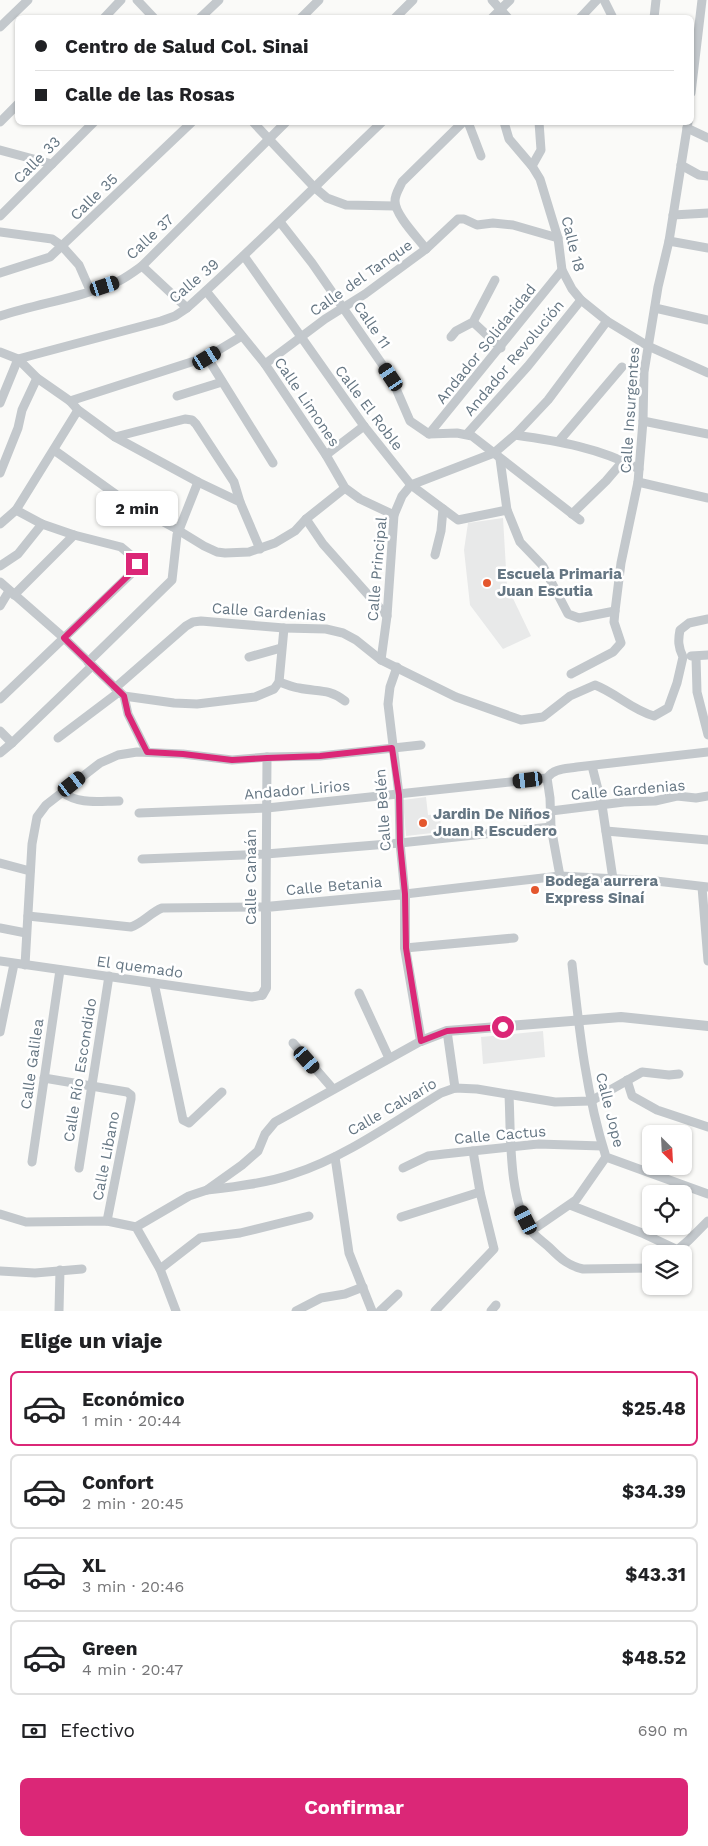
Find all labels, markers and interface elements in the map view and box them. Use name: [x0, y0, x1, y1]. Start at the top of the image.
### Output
text: Centro de Salud Col. Sinai: [65, 35, 309, 58]
text: Calle de las Rosas: [65, 83, 235, 106]
street label: Calle 33: [10, 133, 64, 187]
street label: Calle 35: [66, 170, 122, 224]
street label: Calle 37: [123, 211, 177, 263]
street label: Calle 18: [557, 214, 589, 274]
street label: Calle del Tanque: [306, 236, 416, 320]
street label: Calle 39: [165, 255, 223, 307]
car: [88, 274, 121, 298]
street label: Andador Solidaridad: [432, 280, 540, 408]
street label: Andador Revolución: [460, 296, 568, 420]
street label: Calle 11: [350, 298, 394, 352]
car: [190, 344, 223, 372]
street label: Calle Insurgentes: [617, 346, 643, 474]
street label: Calle Limones: [271, 354, 344, 450]
car: [376, 360, 405, 394]
street label: Calle El Roble: [331, 362, 407, 454]
callout: 2 min: [96, 492, 178, 526]
text: 2 min: [115, 499, 159, 518]
street label: Calle Principal: [363, 515, 391, 622]
route end: [126, 553, 148, 575]
place label: Escuela Primaria Juan Escutia: [497, 565, 622, 600]
marker: Escuela Primaria Juan Escutia: [481, 577, 493, 589]
street label: Calle Gardenias: [211, 599, 327, 625]
street label: Calle Belén: [371, 768, 395, 852]
car: [55, 769, 88, 799]
car: [512, 771, 543, 789]
street label: Andador Lirios: [243, 776, 351, 804]
street label: Calle Gardenias: [570, 776, 686, 804]
place label: Jardin De Niños Juan R Escudero: [433, 805, 557, 840]
marker: Jardin De Niños Juan R Escudero: [417, 817, 429, 829]
street label: Calle Canaán: [242, 829, 260, 925]
place label: Bodega aurrera Express Sinaí: [545, 872, 658, 907]
street label: Calle Betania: [285, 873, 383, 899]
marker: Bodega aurrera Express Sinaí: [529, 884, 541, 896]
street label: El quemado: [96, 952, 184, 982]
street label: Calle Río Escondido: [60, 997, 100, 1143]
route start: [492, 1016, 514, 1038]
street label: Calle Galilea: [17, 1017, 47, 1111]
car: [291, 1044, 322, 1076]
street label: Calle Jope: [592, 1071, 628, 1149]
street label: Calle Calvario: [344, 1074, 440, 1140]
street label: Calle Libano: [88, 1110, 124, 1202]
street label: Calle Cactus: [453, 1122, 547, 1148]
north arrow: [642, 1125, 692, 1175]
map controls: [642, 1125, 692, 1295]
button: locate: [642, 1185, 692, 1235]
car: [512, 1203, 539, 1237]
button: layers: [642, 1245, 692, 1295]
text: Elige un viaje: [20, 1328, 163, 1353]
icon: car: [22, 1386, 67, 1431]
text: Económico: [82, 1388, 185, 1411]
text: $25.48: [622, 1397, 686, 1420]
text: 1 min · 20:44: [82, 1411, 181, 1430]
icon: car: [22, 1469, 67, 1514]
text: Confort: [82, 1471, 153, 1494]
text: $34.39: [622, 1480, 686, 1503]
text: 2 min · 20:45: [82, 1494, 184, 1513]
icon: car: [22, 1552, 67, 1597]
text: XL: [82, 1554, 106, 1577]
text: $43.31: [625, 1563, 686, 1586]
text: 3 min · 20:46: [82, 1577, 184, 1596]
icon: car: [22, 1635, 67, 1680]
text: Green: [82, 1637, 138, 1660]
text: $48.52: [622, 1646, 686, 1669]
text: 4 min · 20:47: [82, 1660, 183, 1679]
icon: cash: [20, 1717, 48, 1745]
text: Efectivo: [60, 1719, 135, 1742]
text: 690 m: [638, 1721, 688, 1740]
button: Confirmar: [20, 1778, 688, 1836]

